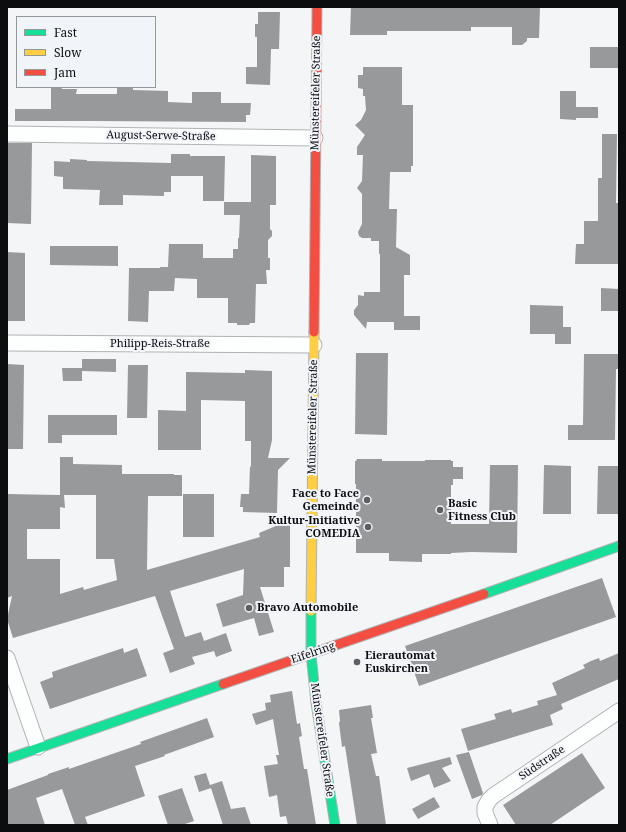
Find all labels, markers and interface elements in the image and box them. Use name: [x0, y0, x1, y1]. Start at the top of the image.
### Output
legend: [16, 16, 156, 88]
text: Fast: [54, 24, 77, 41]
street label: Münstereifeler Straße: [308, 35, 324, 151]
text: Slow: [54, 44, 82, 61]
text: Jam: [54, 64, 76, 81]
street label: August-Serwe-Straße: [106, 128, 216, 144]
street label: Philipp-Reis-Straße: [110, 337, 210, 351]
street label: Münstereifeler Straße: [305, 359, 321, 475]
place label: Face to Face Gemeinde: [292, 487, 359, 513]
marker: Face to Face Gemeinde: [362, 495, 372, 505]
place label: Basic Fitness Club: [448, 497, 516, 523]
marker: Basic Fitness Club: [435, 505, 445, 515]
place label: Kultur-Initiative COMEDIA: [268, 514, 360, 540]
marker: Kultur-Initiative COMEDIA: [363, 522, 373, 532]
place label: Bravo Automobile: [257, 601, 358, 615]
marker: Bravo Automobile: [244, 603, 254, 613]
street label: Eifelring: [289, 639, 337, 667]
place label: Eierautomat Euskirchen: [365, 649, 435, 675]
marker: Eierautomat Euskirchen: [352, 657, 362, 667]
street label: Münstereifeler Straße: [307, 682, 337, 798]
street label: Südstraße: [516, 743, 568, 783]

